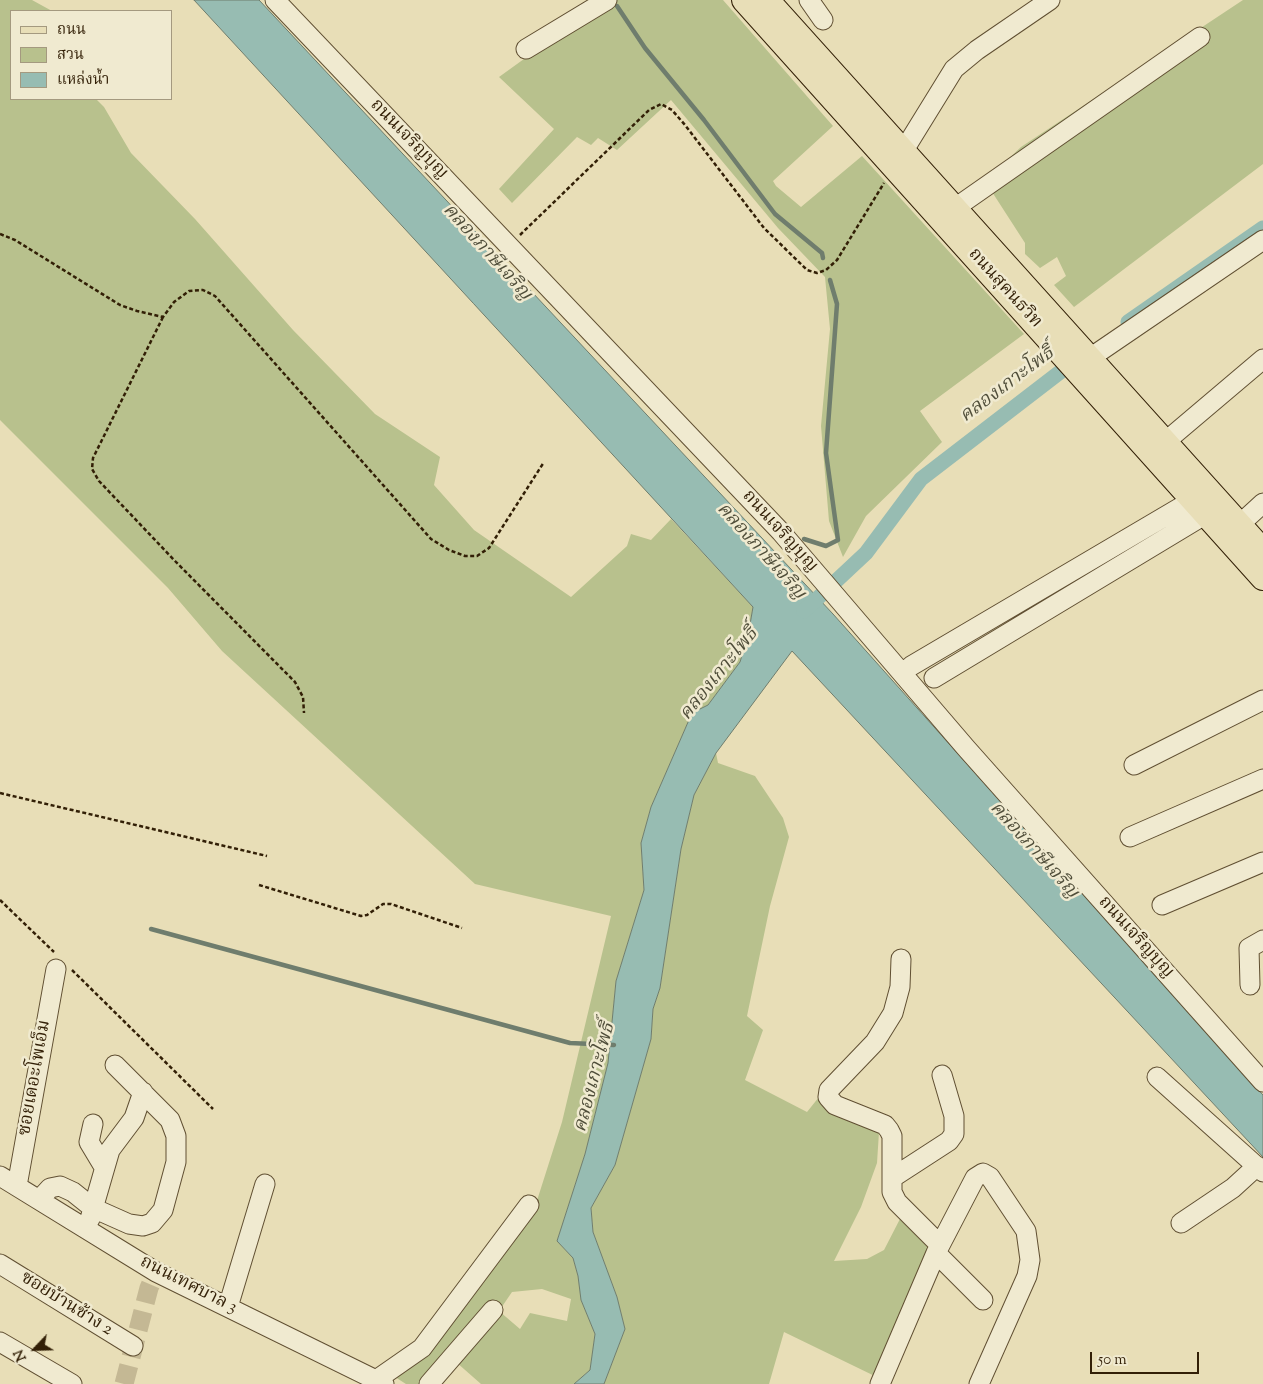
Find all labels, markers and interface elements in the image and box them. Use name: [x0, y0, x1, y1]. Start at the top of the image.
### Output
legend: [10, 10, 172, 100]
text: ถนน: [57, 20, 86, 41]
text: สวน: [57, 45, 84, 66]
text: แหล่งน้ำ: [57, 70, 109, 91]
street label: ถนนเจริญบุญ: [364, 95, 452, 185]
water label: คลองภาษีเจริญ: [437, 200, 535, 306]
street label: ถนนสุคนธวิท: [962, 244, 1046, 334]
water label: คลองเกาะโพธิ์: [956, 343, 1060, 429]
street label: ถนนเจริญบุญ: [737, 487, 821, 577]
water label: คลองภาษีเจริญ: [711, 499, 809, 605]
water label: คลองเกาะโพธิ์: [676, 624, 764, 726]
water label: คลองภาษีเจริญ: [984, 798, 1082, 904]
street label: ถนนเจริญบุญ: [1093, 893, 1177, 983]
street label: ซอยเดอะโพเอ็ม: [15, 1018, 57, 1138]
water label: คลองเกาะโพธิ์: [570, 1021, 622, 1135]
street label: ถนนเทศบาล 3: [136, 1252, 240, 1320]
street label: ซอยบ้านช้าง 2: [16, 1268, 116, 1342]
north arrow: [10, 1324, 60, 1374]
scale bar: [1093, 1342, 1202, 1374]
text: N: [10, 1346, 33, 1364]
text: 50 m: [1098, 1350, 1127, 1371]

